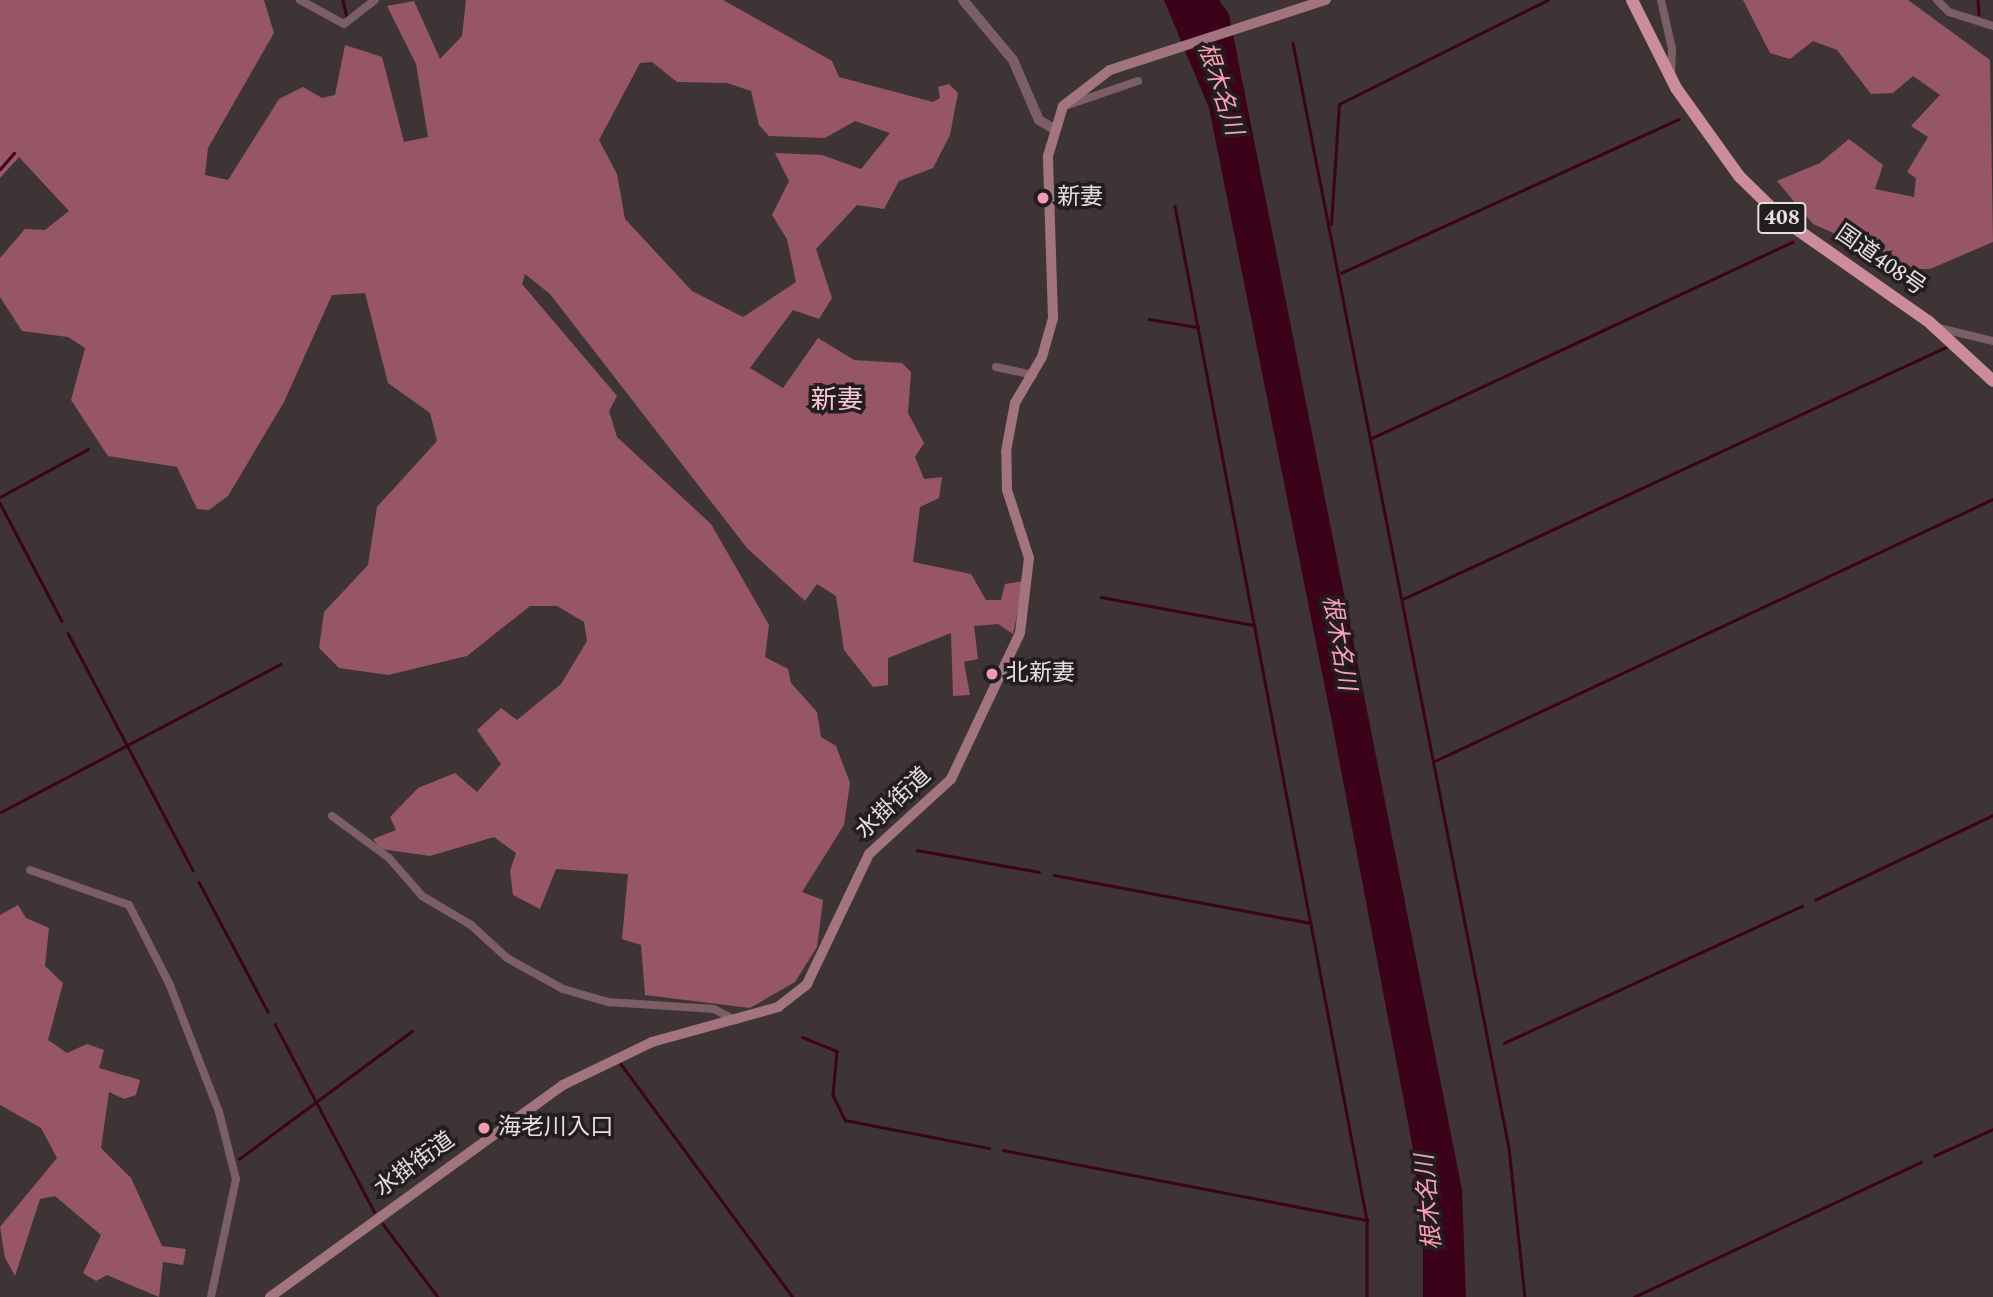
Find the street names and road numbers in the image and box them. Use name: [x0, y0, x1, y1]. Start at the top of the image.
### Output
road number: 408: [1756, 200, 1808, 235]
street label: 国道408号: [1830, 220, 1930, 302]
street label: 水掛街道: [851, 763, 937, 845]
street label: 水掛街道: [370, 1127, 460, 1203]

